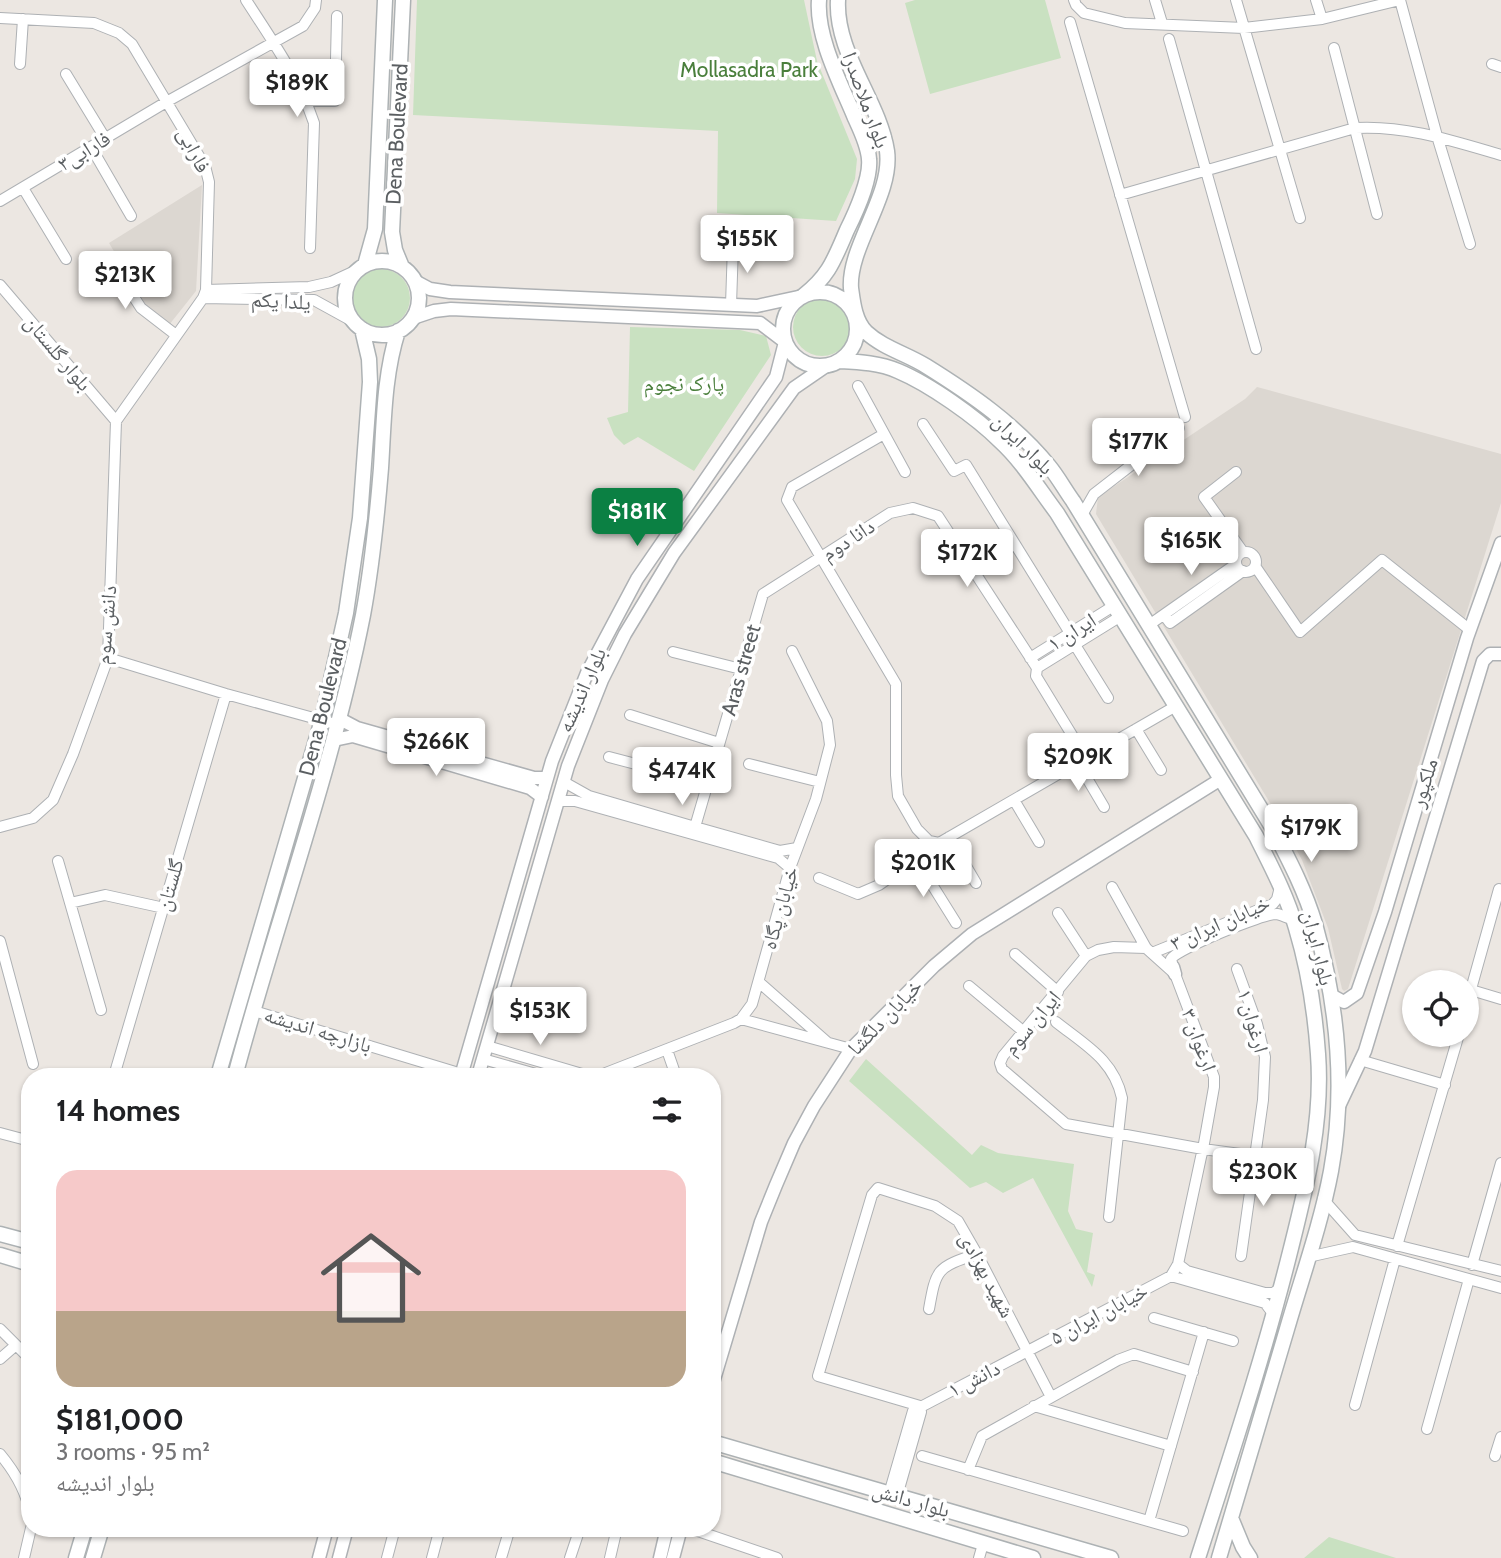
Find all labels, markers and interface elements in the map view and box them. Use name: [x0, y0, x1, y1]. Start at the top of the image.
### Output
street label: بلوار ملاصدرا: [838, 48, 895, 151]
park label: Mollasadra Park: [680, 57, 819, 82]
pin: $189K: [248, 60, 346, 119]
street label: Dena Boulevard: [380, 63, 413, 205]
text: $189K: [265, 68, 329, 96]
street label: فارابی: [172, 123, 216, 177]
street label: فارابی۳: [53, 125, 115, 177]
pin: $155K: [698, 216, 796, 275]
text: $155K: [717, 224, 777, 252]
pin: $213K: [76, 252, 174, 311]
text: $213K: [95, 260, 155, 288]
street label: یلدا یکم: [250, 286, 312, 317]
street label: بلوار گلستان: [19, 310, 97, 396]
park label: پارک نجوم: [644, 371, 724, 398]
street label: بلوار ایران: [987, 408, 1059, 480]
pin: $177K: [1089, 419, 1187, 478]
text: $177K: [1108, 427, 1168, 455]
pin: $181K: [588, 489, 686, 548]
text: $181K: [608, 497, 666, 525]
street label: دانا دوم: [816, 513, 880, 568]
pin: $165K: [1142, 518, 1240, 577]
text: $165K: [1160, 526, 1222, 554]
pin: $172K: [918, 530, 1016, 589]
text: $172K: [937, 538, 997, 566]
street label: دانش سوم: [90, 584, 123, 666]
street label: ایران ۱: [1043, 607, 1100, 656]
street label: Aras street: [716, 621, 765, 718]
street label: Dena Boulevard: [293, 635, 352, 778]
street label: بلوار اندیشه: [552, 644, 611, 736]
pin: $266K: [387, 718, 485, 778]
text: $266K: [403, 727, 469, 755]
pin: $209K: [1029, 734, 1127, 793]
text: $209K: [1043, 742, 1113, 770]
pin: $474K: [633, 748, 731, 807]
street label: ملکپور: [1404, 755, 1443, 811]
text: $474K: [648, 756, 716, 784]
pin: $179K: [1262, 804, 1360, 864]
text: $179K: [1281, 813, 1341, 841]
pin: $201K: [874, 839, 972, 899]
text: $201K: [891, 848, 955, 876]
street label: گلستان: [150, 856, 189, 914]
street label: خیابان پگاه: [756, 864, 803, 952]
street label: خیابان ایران ۳: [1166, 889, 1274, 956]
street label: بلوار ایران: [1297, 908, 1340, 988]
map controls: [1402, 970, 1479, 1047]
button: locate: [1402, 970, 1479, 1047]
street label: خیابان دلگشا: [842, 973, 927, 1060]
street label: ایران سوم: [997, 985, 1067, 1061]
street label: ارغوان ۱: [1233, 986, 1274, 1056]
pin: $153K: [491, 988, 589, 1047]
text: $153K: [510, 996, 571, 1024]
street label: بازارچه اندیشه: [261, 1001, 375, 1058]
street label: ارغوان ۳: [1177, 1005, 1222, 1075]
icon: filters: [648, 1091, 686, 1129]
text: 14 homes: [56, 1092, 180, 1129]
pin: $230K: [1214, 1148, 1312, 1208]
text: $230K: [1229, 1157, 1297, 1185]
icon: home: [308, 1215, 434, 1341]
street label: شهید بهزادی: [955, 1228, 1020, 1322]
street label: خیابان ایران ۵: [1046, 1278, 1152, 1350]
street label: دانش ۱: [944, 1355, 1004, 1403]
text: $181,000: [56, 1401, 184, 1438]
text: 3 rooms · 95 m²: [56, 1438, 210, 1466]
text: بلوار اندیشه: [56, 1469, 155, 1497]
street label: بلوار دانش: [869, 1477, 953, 1523]

